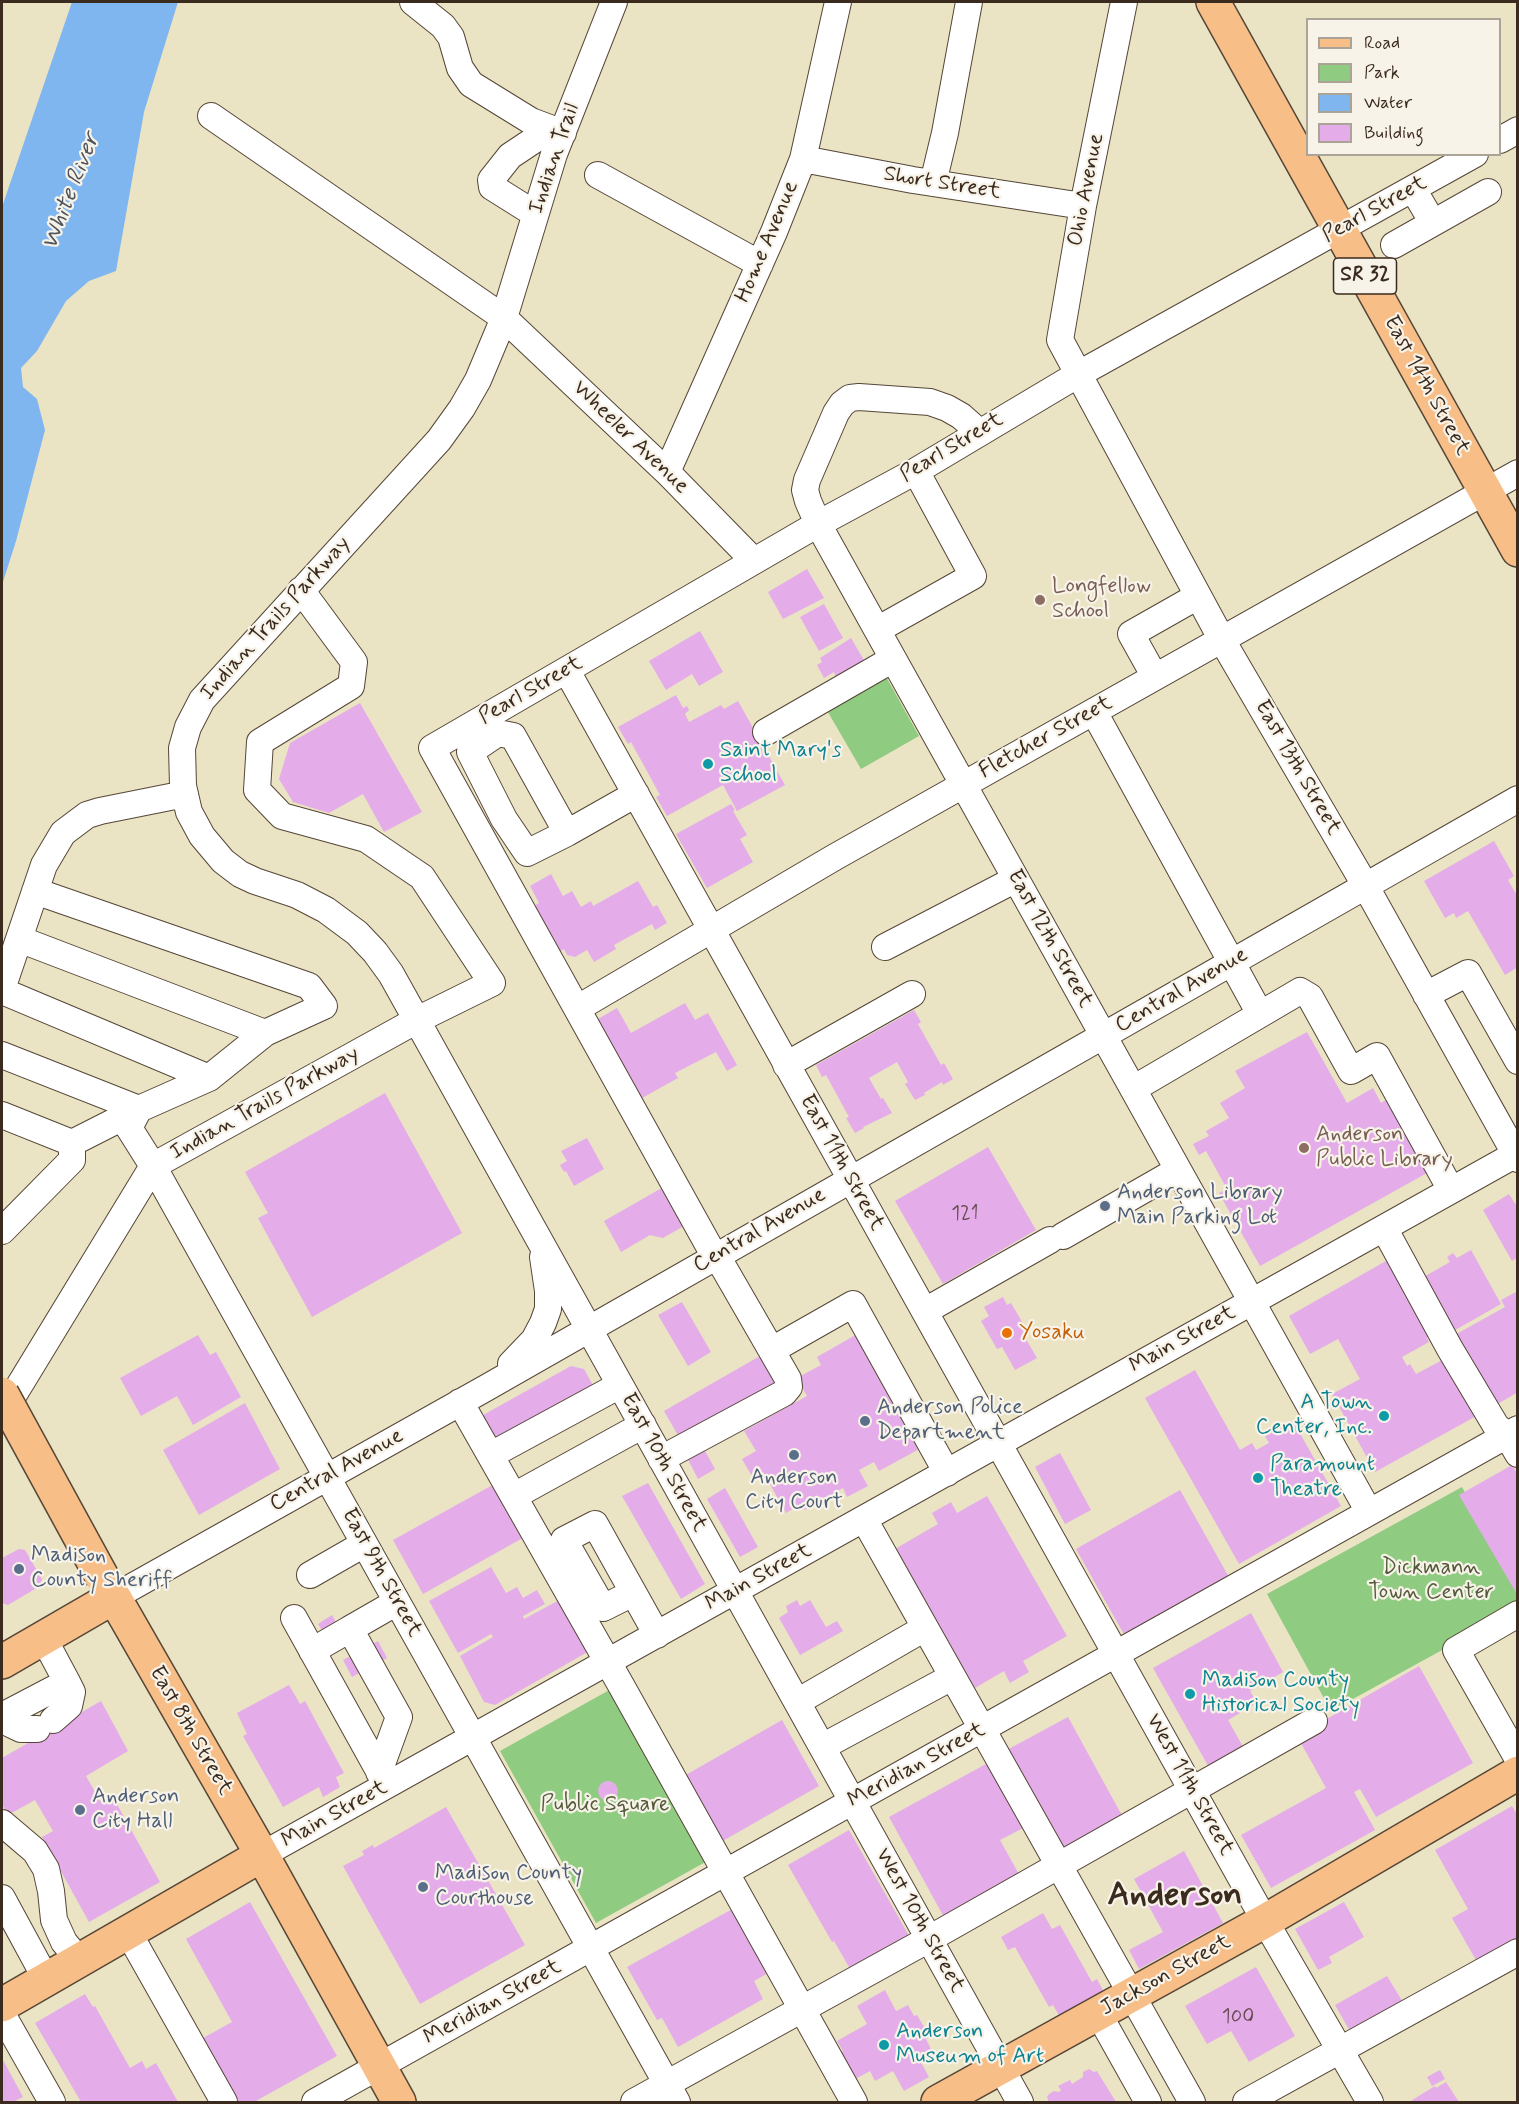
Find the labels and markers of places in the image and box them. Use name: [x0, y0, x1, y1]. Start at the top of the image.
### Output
place label: Longfellow School: [1052, 574, 1151, 626]
marker: Longfellow School: [1033, 593, 1047, 607]
place label: Saint Mary's School: [720, 738, 841, 790]
marker: Saint Mary's School: [701, 757, 715, 771]
place label: Anderson Public Library: [1316, 1122, 1453, 1174]
marker: Anderson Public Library: [1297, 1141, 1311, 1155]
place label: Anderson Library Main Parking Lot: [1117, 1180, 1283, 1232]
marker: Anderson Library Main Parking Lot: [1098, 1199, 1112, 1213]
place label: Yosaku: [1019, 1320, 1085, 1346]
marker: Yosaku: [1000, 1326, 1014, 1340]
place label: A Town Center, Inc.: [1256, 1390, 1372, 1442]
place label: Anderson Police Department: [877, 1395, 1023, 1446]
marker: A Town Center, Inc.: [1377, 1409, 1391, 1423]
marker: Anderson Police Department: [858, 1414, 872, 1428]
marker: Anderson City Court: [787, 1448, 801, 1462]
place label: Paramount Theatre: [1270, 1452, 1375, 1504]
place label: Anderson City Court: [745, 1465, 843, 1516]
marker: Paramount Theatre: [1251, 1471, 1265, 1485]
place label: Madison County Sheriff: [31, 1543, 172, 1594]
marker: Madison County Sheriff: [12, 1562, 26, 1576]
place label: Madison County Historical Society: [1202, 1668, 1360, 1720]
marker: Madison County Historical Society: [1183, 1687, 1197, 1701]
place label: Anderson City Hall: [92, 1784, 179, 1836]
marker: Anderson City Hall: [73, 1803, 87, 1817]
place label: Madison County Courthouse: [435, 1861, 582, 1912]
marker: Madison County Courthouse: [416, 1880, 430, 1894]
place label: Anderson Museum of Art: [896, 2019, 1044, 2070]
marker: Anderson Museum of Art: [877, 2038, 891, 2052]

